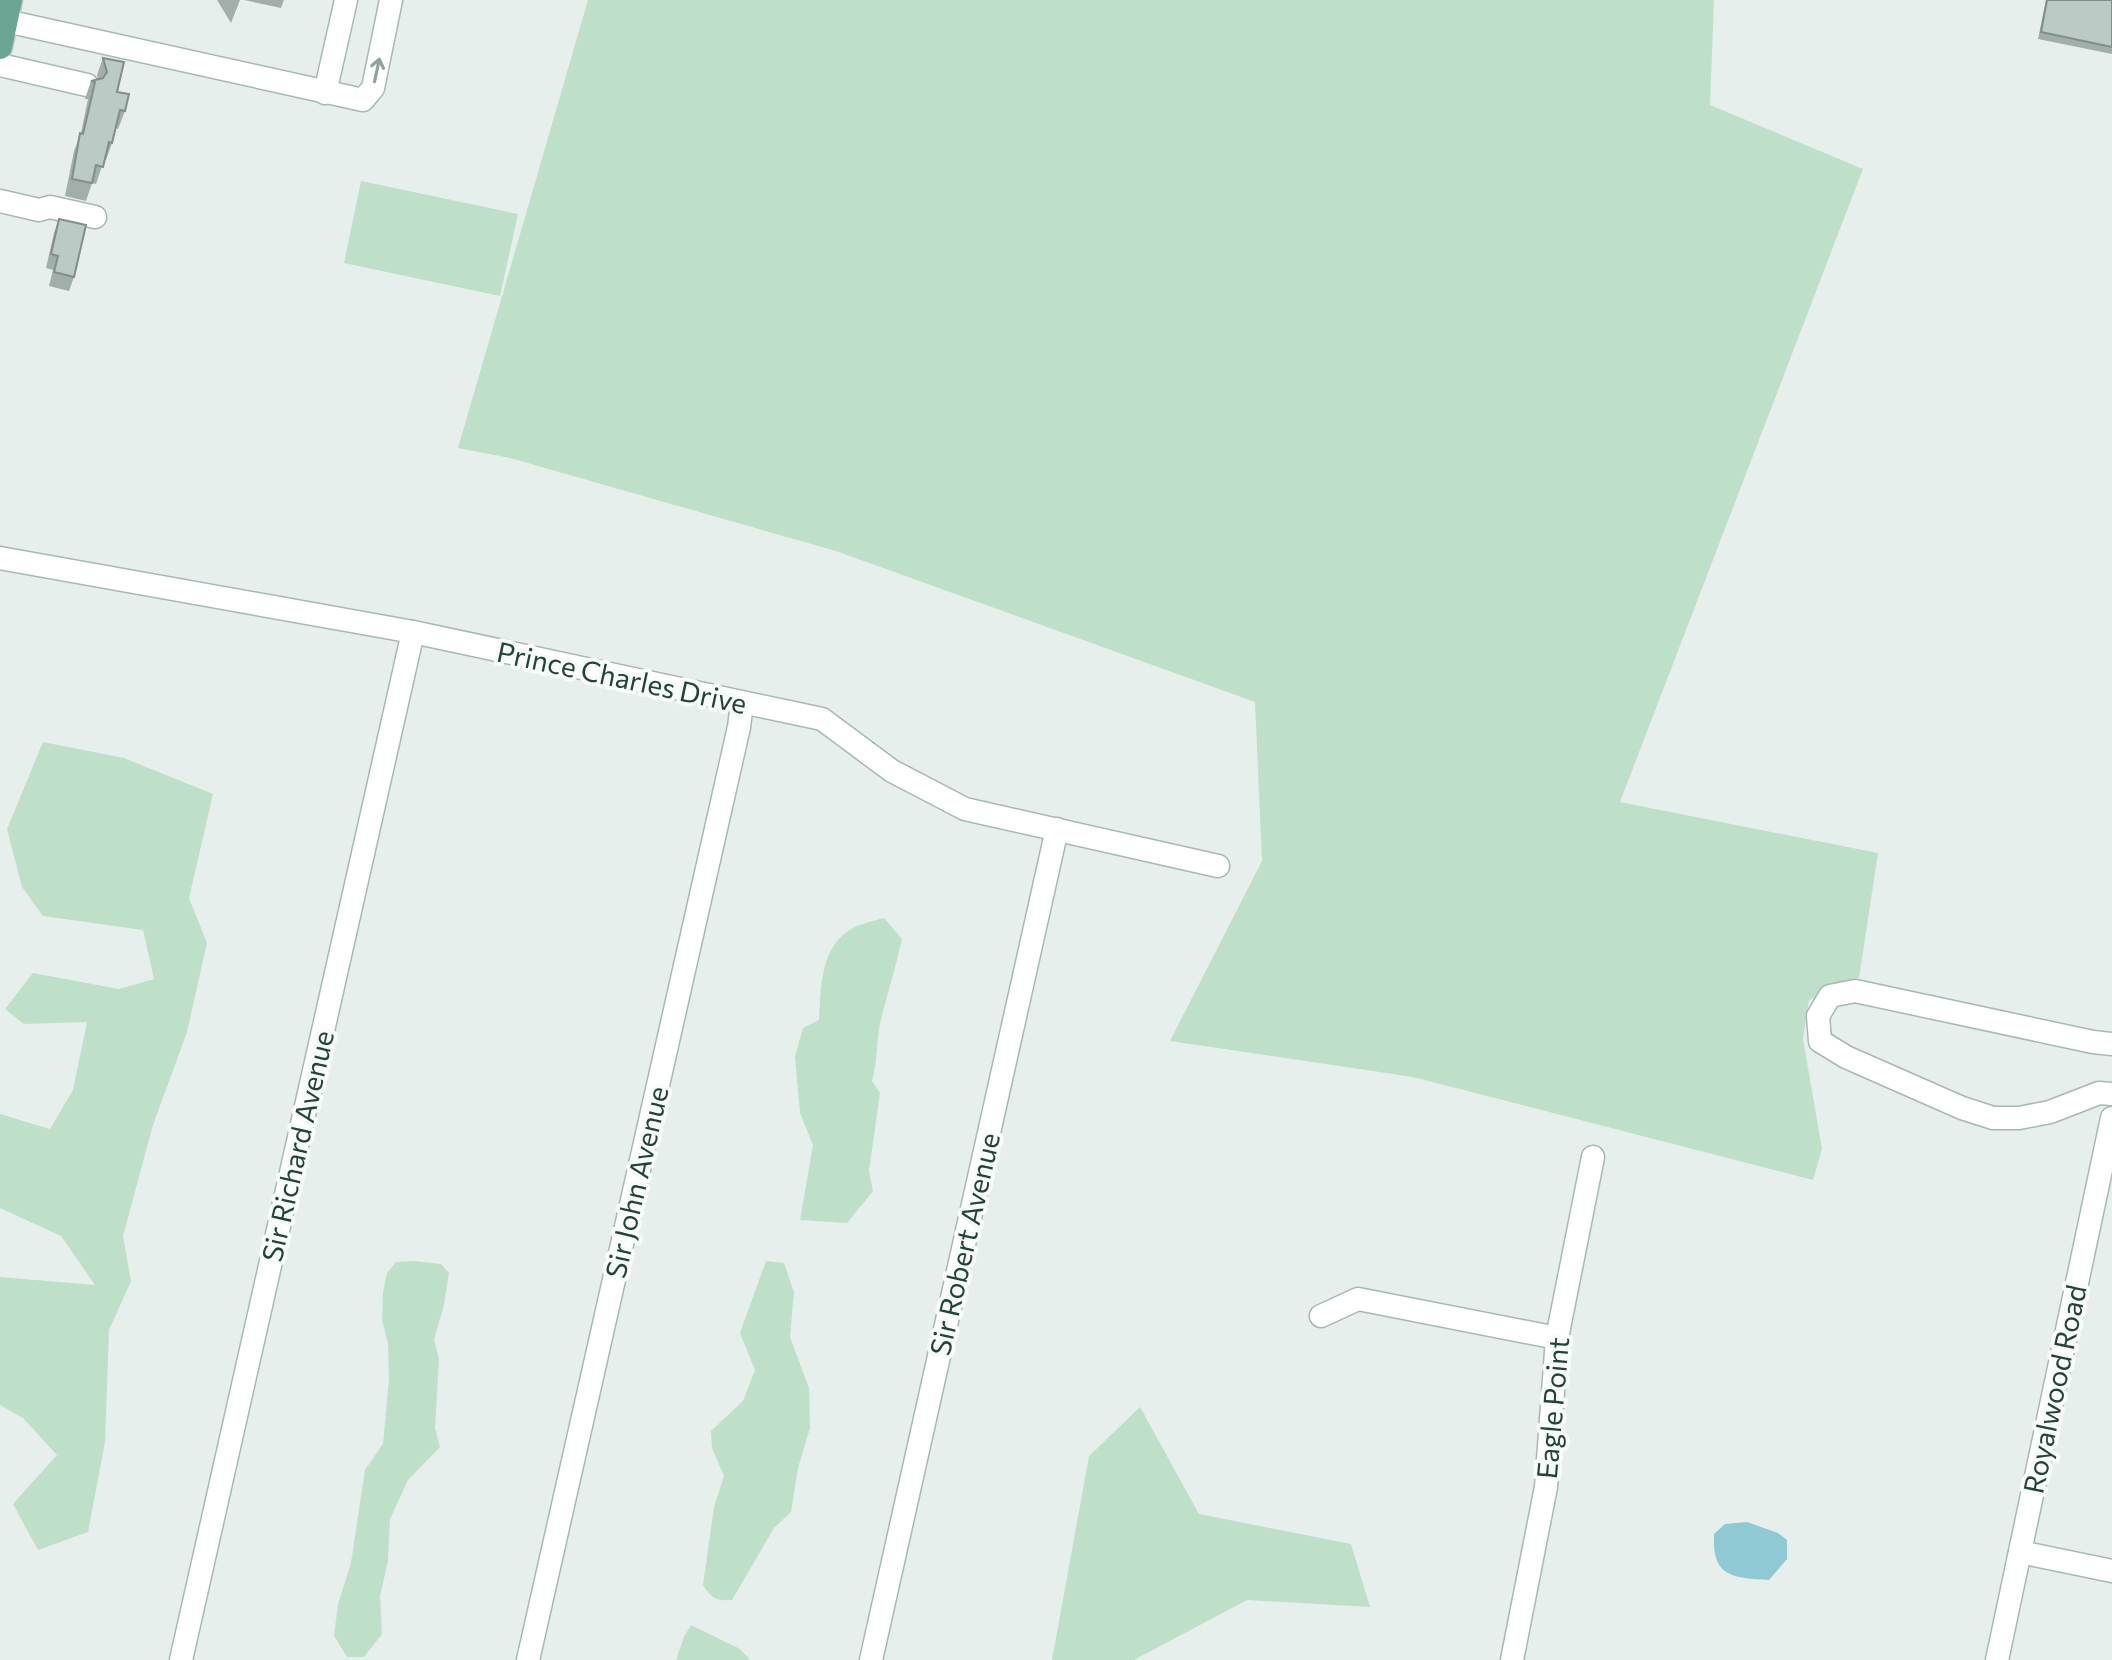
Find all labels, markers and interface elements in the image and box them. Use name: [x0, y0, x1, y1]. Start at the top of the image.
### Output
one-way arrow: [370, 58, 385, 84]
street label: Prince Charles Drive: [494, 634, 750, 720]
street label: Sir Richard Avenue: [254, 1027, 340, 1265]
street label: Sir John Avenue: [597, 1083, 675, 1281]
street label: Sir Robert Avenue: [922, 1129, 1006, 1359]
street label: Royalwood Road: [2015, 1282, 2093, 1496]
street label: Eagle Point: [1529, 1336, 1575, 1480]

